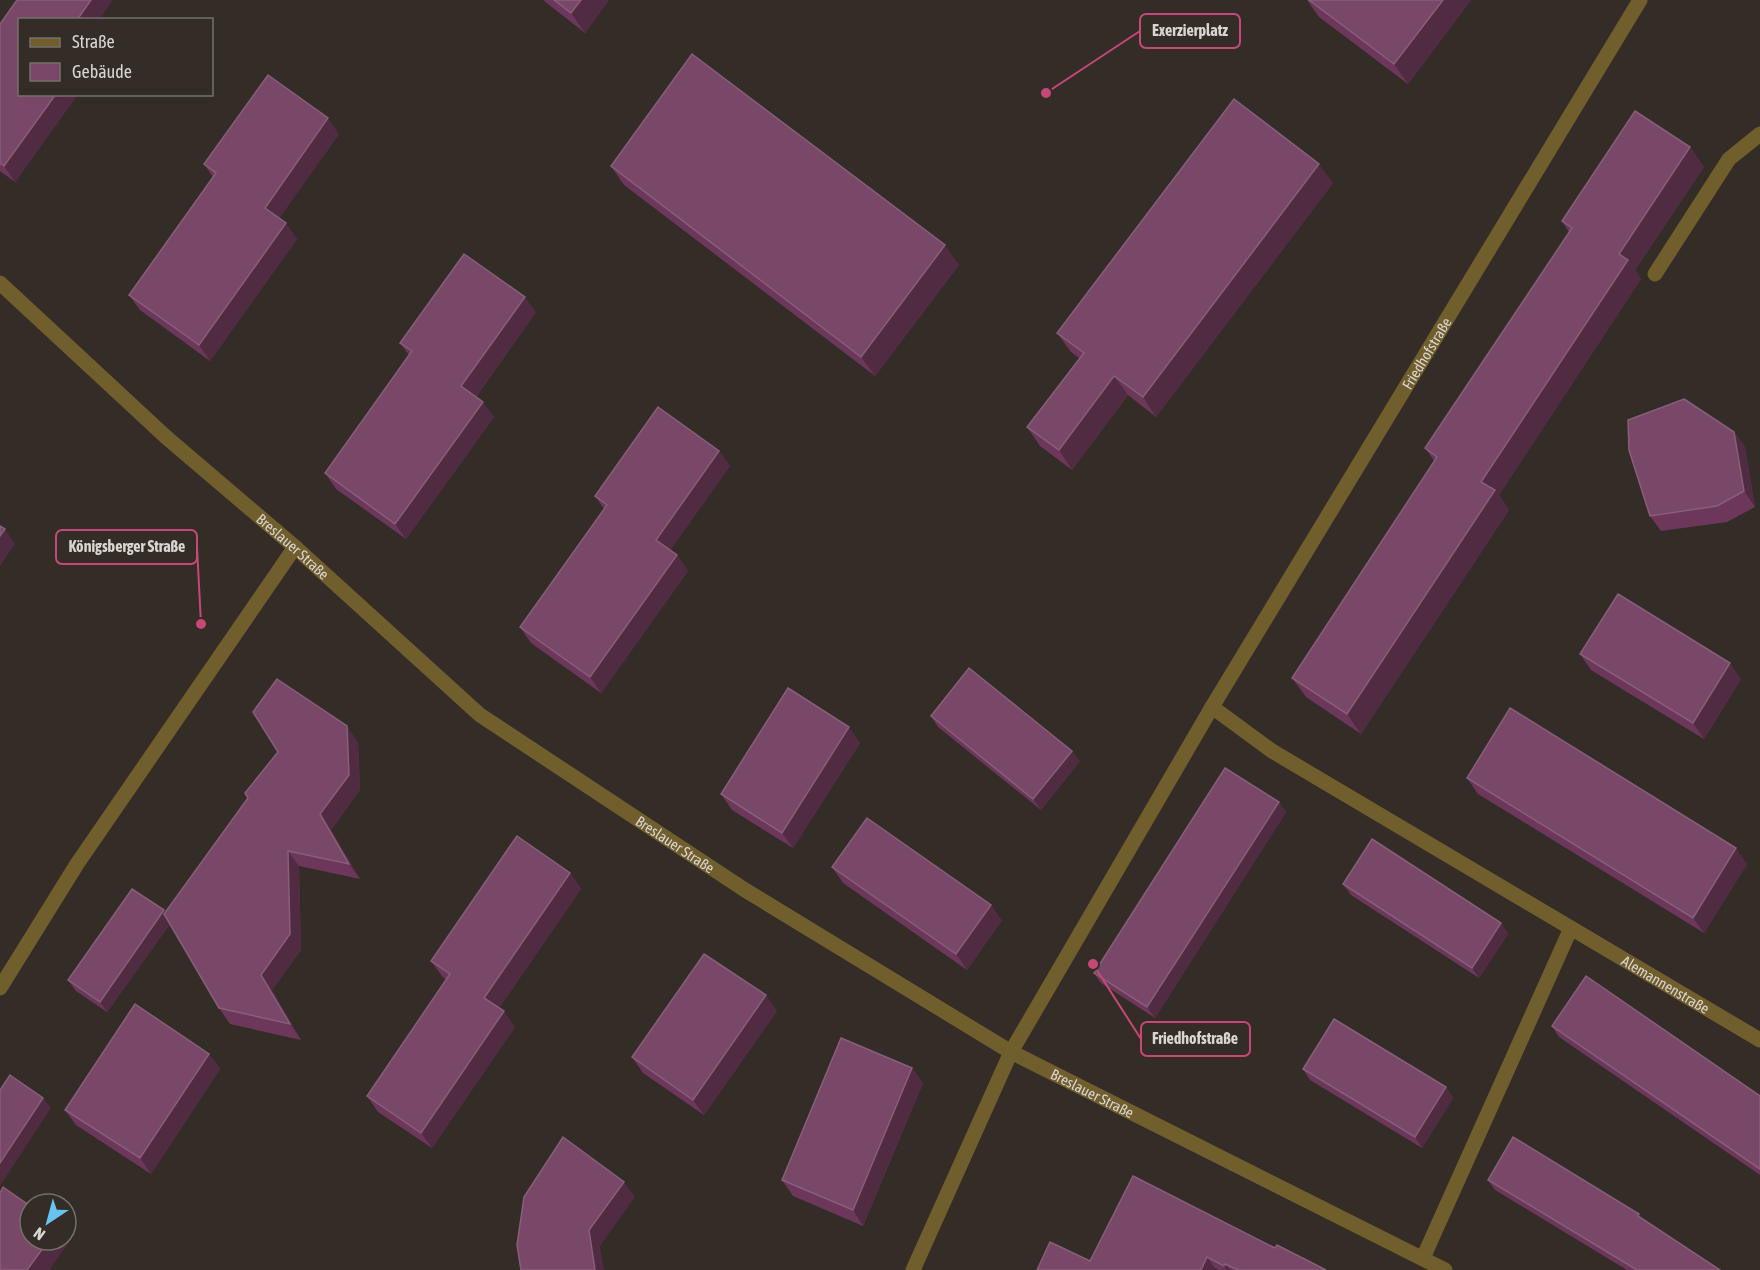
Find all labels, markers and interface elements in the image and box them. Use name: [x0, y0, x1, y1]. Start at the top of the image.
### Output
callout: Exerzierplatz: [1140, 14, 1240, 48]
legend: [18, 18, 213, 96]
text: Exerzierplatz: [1152, 21, 1228, 39]
text: Straße: [72, 31, 115, 52]
text: Gebäude: [72, 61, 132, 82]
street label: Friedhofstraße: [1398, 314, 1454, 392]
street label: Breslauer Straße: [253, 510, 333, 583]
callout: Königsberger Straße: [56, 530, 197, 564]
text: Königsberger Straße: [69, 537, 185, 555]
street label: Breslauer Straße: [633, 812, 718, 876]
street label: Alemannenstraße: [1619, 952, 1713, 1017]
callout: Friedhofstraße: [1141, 1022, 1250, 1056]
text: Friedhofstraße: [1152, 1029, 1238, 1047]
street label: Breslauer Straße: [1048, 1065, 1137, 1121]
north arrow: [18, 1192, 78, 1252]
text: N: [30, 1224, 48, 1244]

